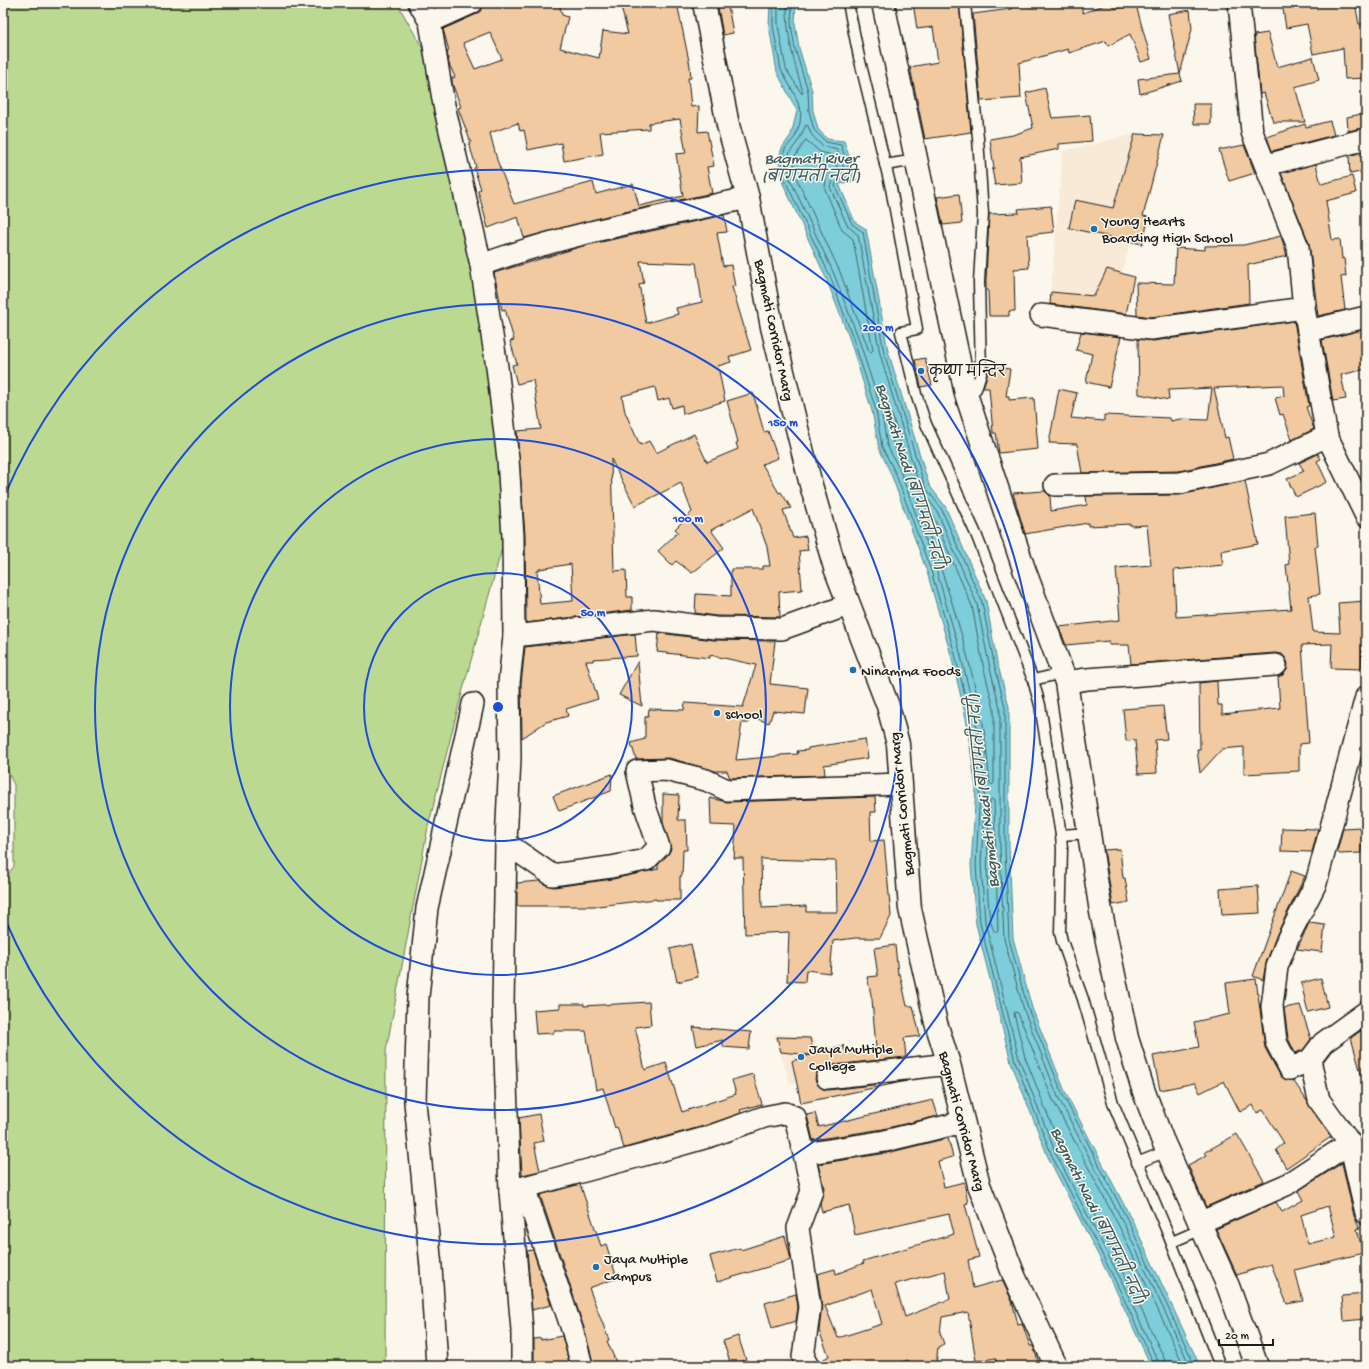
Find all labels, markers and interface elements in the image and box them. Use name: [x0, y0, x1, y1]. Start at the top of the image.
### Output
water label: Bagmati River (बागमती नदी): [762, 151, 861, 188]
place label: Young Hearts Boarding High School: [1100, 213, 1233, 248]
marker: Young Hearts Boarding High School: [1089, 224, 1099, 234]
street label: Bagmati Corridor Marg: [749, 257, 797, 403]
text: 200 m: [863, 322, 894, 336]
place label: कृष्ण मन्दिर: [928, 359, 1007, 383]
marker: कृष्ण मन्दिर: [916, 366, 926, 376]
water label: Bagmati Nadi (बागमती नदी): [870, 380, 954, 573]
text: 150 m: [767, 417, 798, 431]
text: 100 m: [672, 513, 703, 527]
text: 50 m: [581, 607, 606, 621]
place label: Ninamma Foods: [861, 663, 961, 681]
marker: Ninamma Foods: [848, 665, 858, 675]
water label: Bagmati Nadi (बागमती नदी): [960, 692, 1005, 889]
centre of rings: [491, 700, 505, 714]
place label: school: [725, 706, 763, 724]
marker: school: [712, 708, 722, 718]
street label: Bagmati Corridor Marg: [886, 731, 920, 877]
place label: Jaya Multiple College: [809, 1041, 893, 1076]
street label: Bagmati Corridor Marg: [933, 1049, 988, 1194]
marker: Jaya Multiple College: [796, 1052, 806, 1062]
water label: Bagmati Nadi (बागमती नदी): [1045, 1122, 1153, 1309]
place label: Jaya Multiple Campus: [604, 1251, 688, 1286]
marker: Jaya Multiple Campus: [591, 1262, 601, 1272]
scale bar: [1219, 1321, 1273, 1347]
text: 20 m: [1225, 1330, 1250, 1344]

